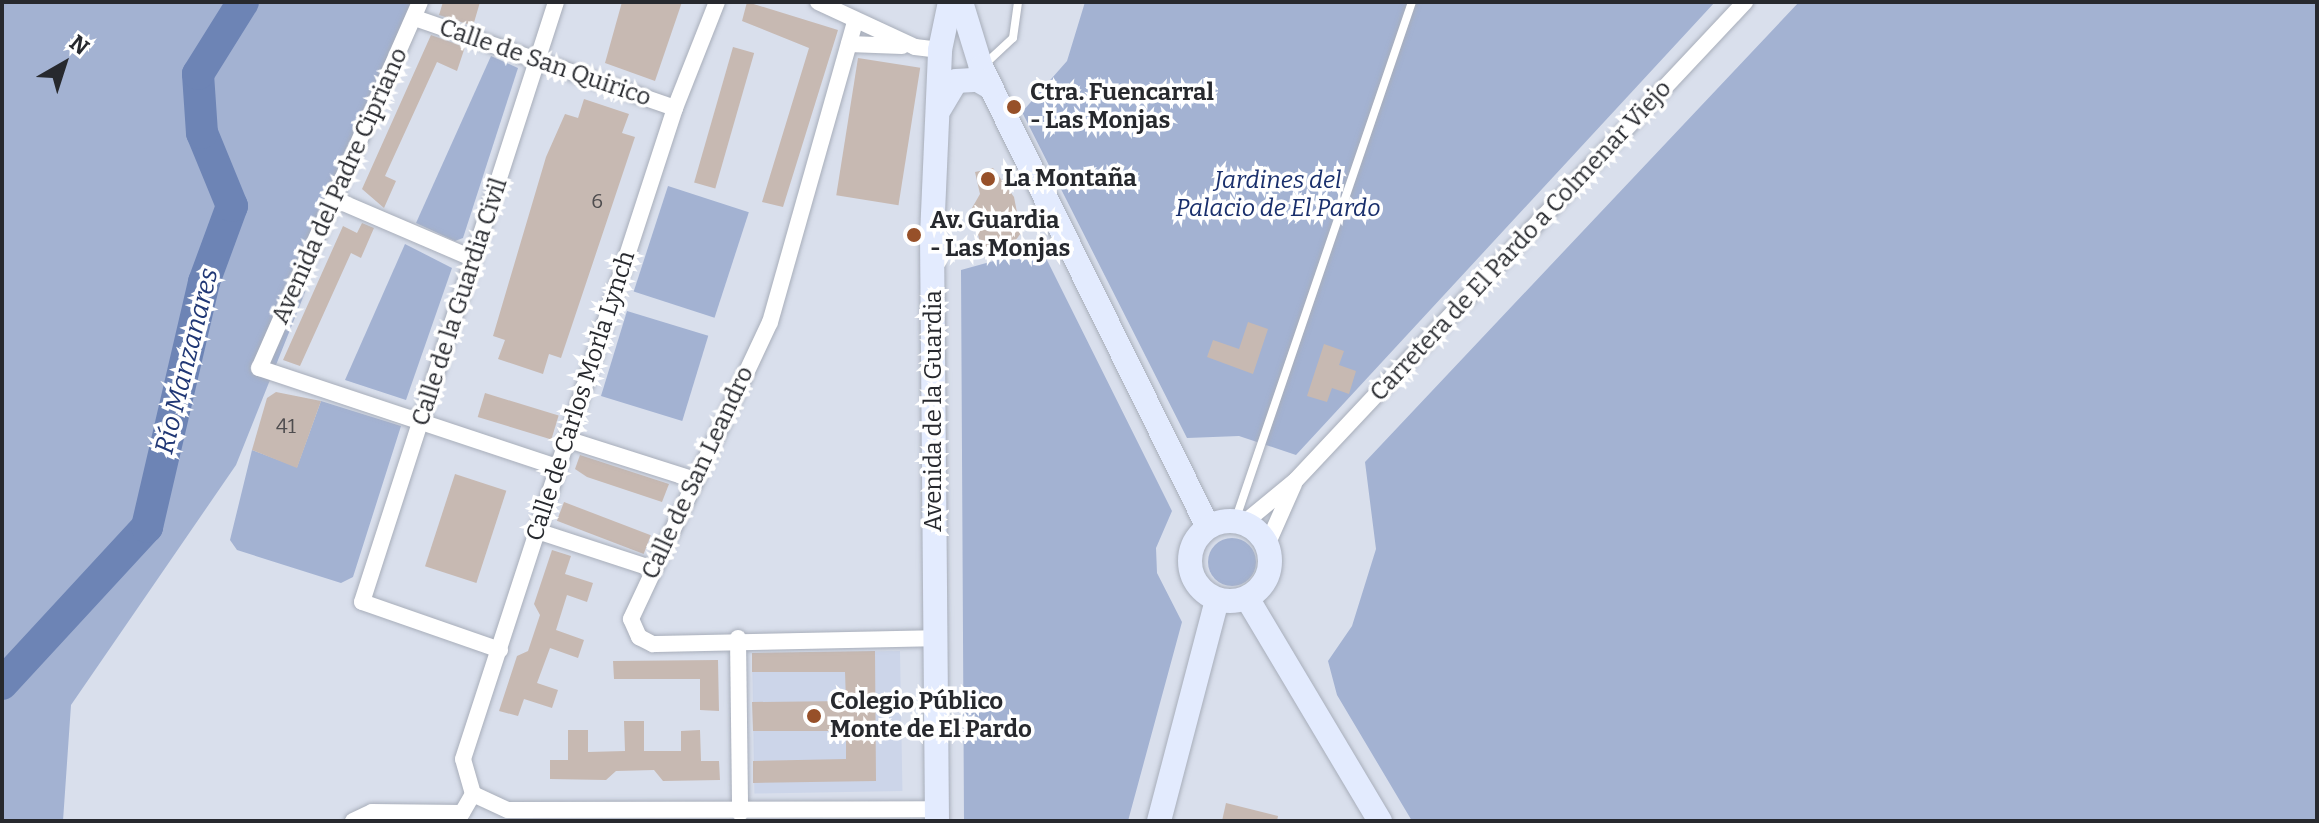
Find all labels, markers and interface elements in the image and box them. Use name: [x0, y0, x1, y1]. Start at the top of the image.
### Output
street label: Calle de San Quirico: [435, 13, 655, 113]
north arrow: [24, 24, 104, 104]
text: N: [64, 29, 95, 61]
street label: Avenida del Padre Cipriano: [266, 44, 414, 328]
street label: Carretera de El Pardo a Colmenar Viejo: [1364, 75, 1678, 407]
place label: Ctra. Fuencarral - Las Monjas: [1030, 79, 1214, 135]
marker: Ctra. Fuencarral - Las Monjas: [1005, 98, 1023, 116]
place label: La Montaña: [1004, 165, 1137, 193]
park label: Jardines del Palacio de El Pardo: [1176, 167, 1380, 223]
marker: La Montaña: [979, 170, 997, 188]
street label: Calle de la Guardia Civil: [406, 174, 514, 430]
house number: 6: [591, 189, 603, 213]
place label: Av. Guardia - Las Monjas: [930, 207, 1070, 263]
marker: Av. Guardia - Las Monjas: [905, 226, 923, 244]
street label: Calle de Carlos Morla Lynch: [520, 247, 642, 545]
water label: Río Manzanares: [149, 265, 225, 457]
street label: Avenida de la Guardia: [920, 290, 948, 532]
street label: Calle de San Leandro: [636, 362, 760, 584]
house number: 41: [276, 414, 296, 438]
place label: Colegio Público Monte de El Pardo: [830, 688, 1032, 744]
marker: Colegio Público Monte de El Pardo: [805, 707, 823, 725]

